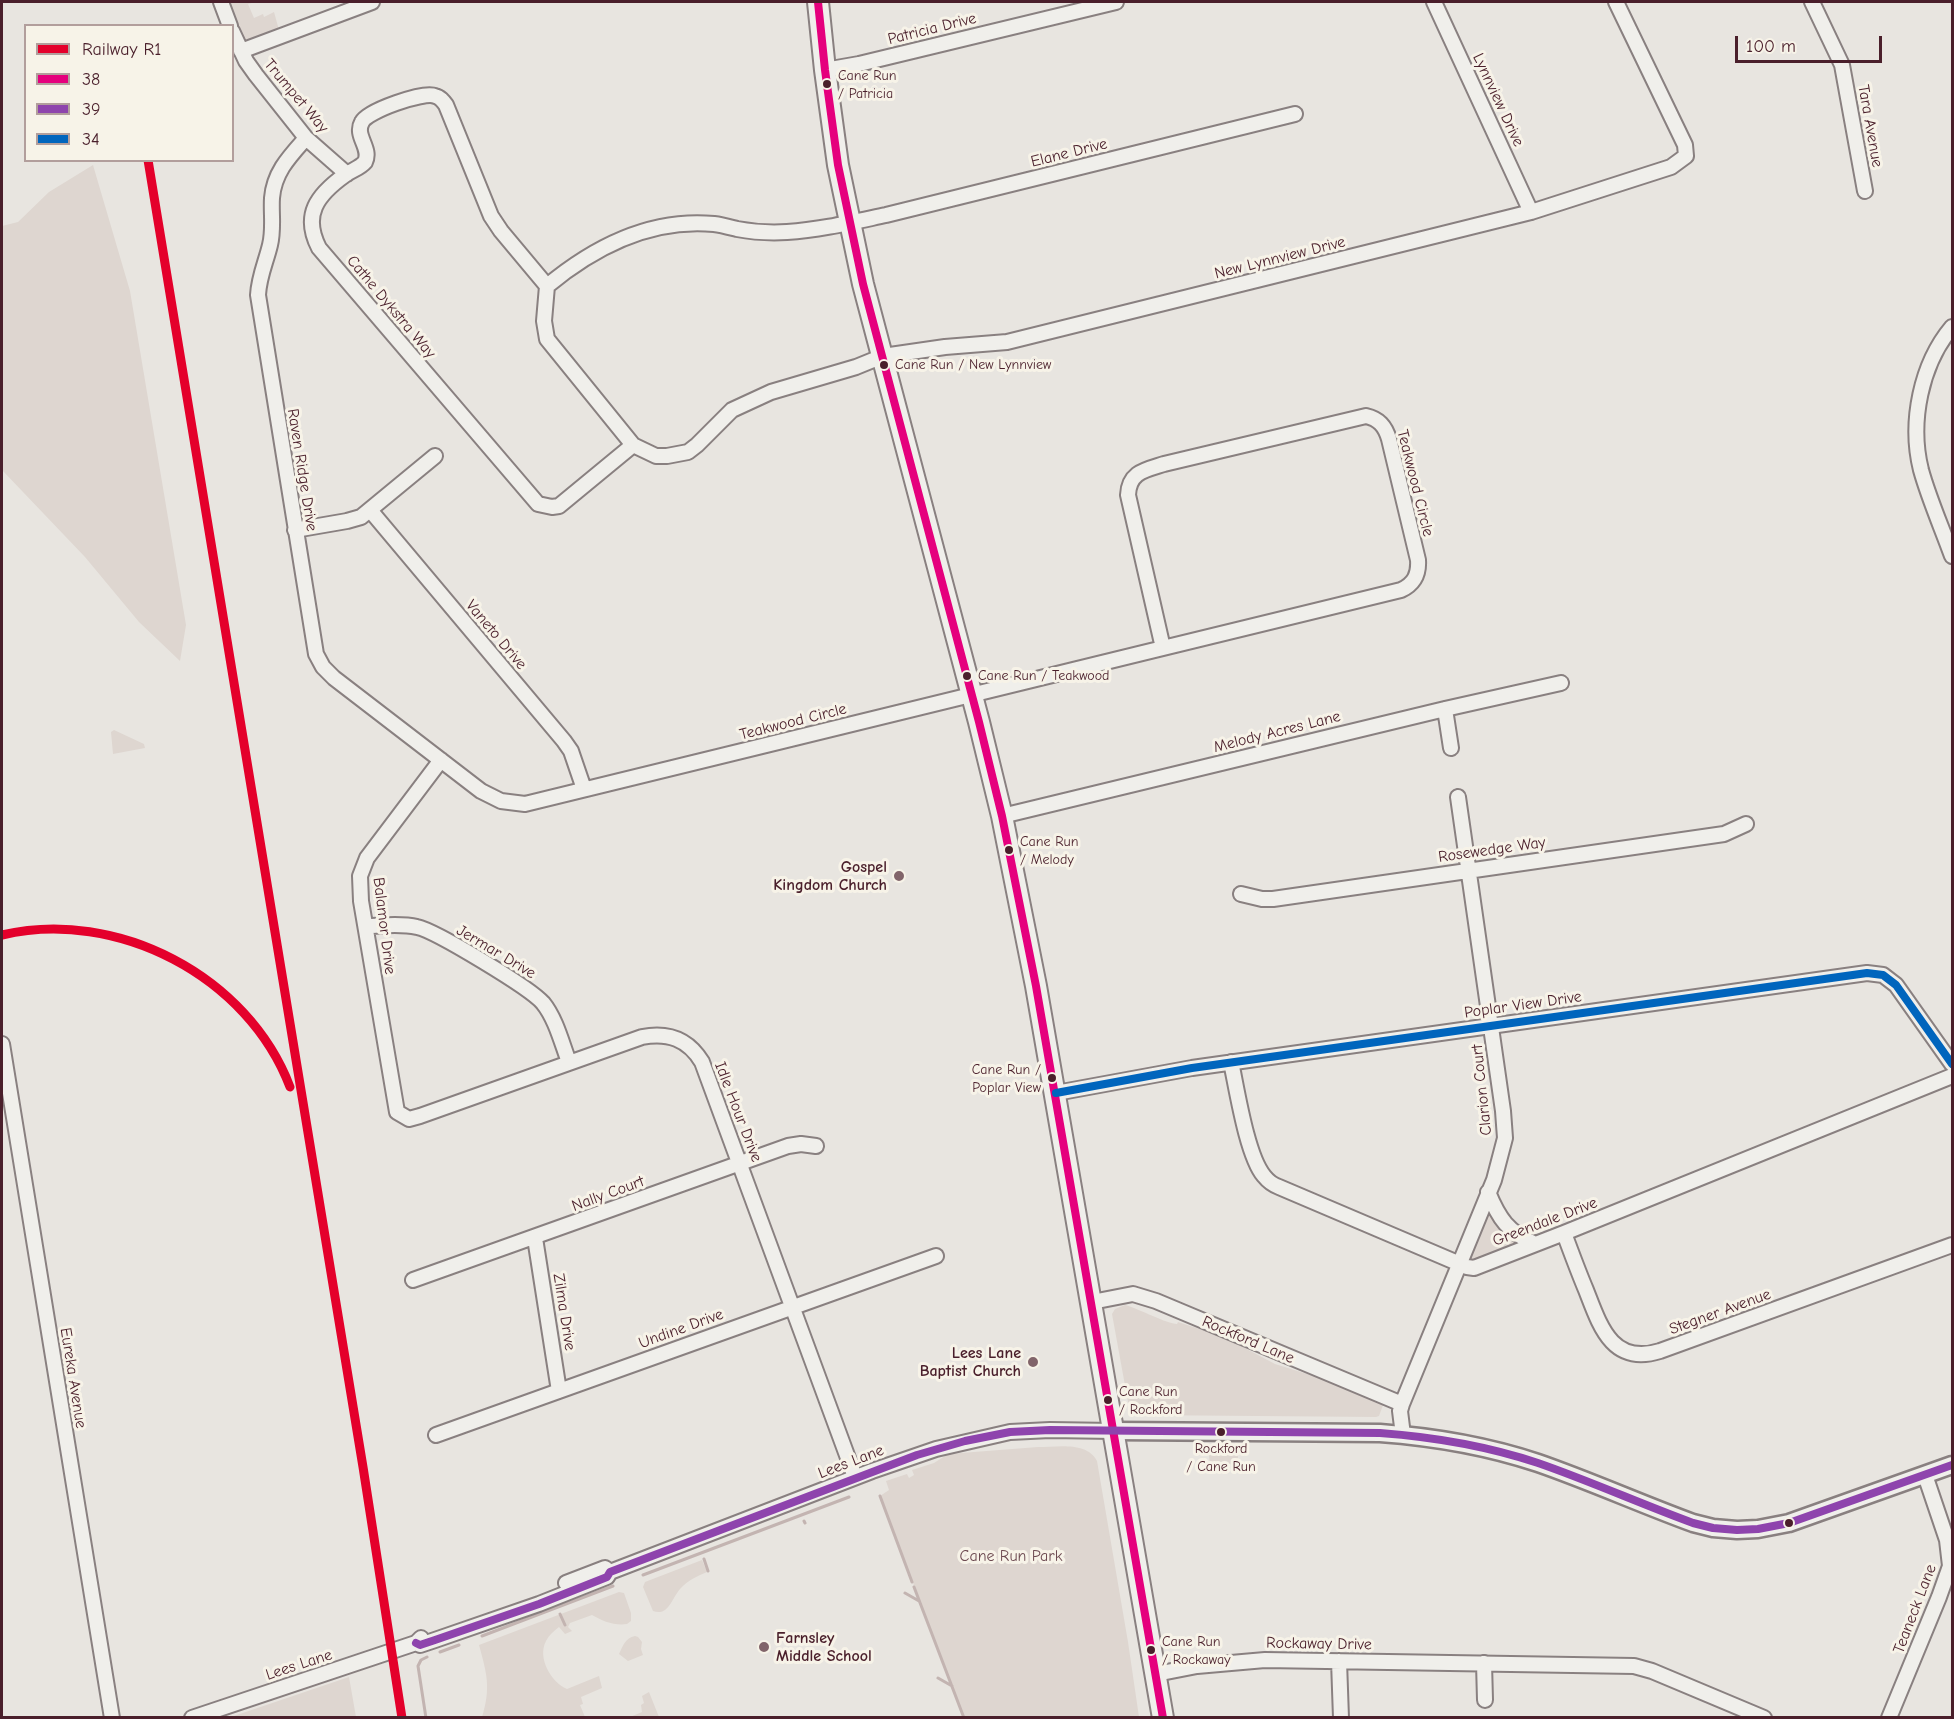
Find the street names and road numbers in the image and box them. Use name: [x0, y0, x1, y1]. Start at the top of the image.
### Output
street label: Patricia Drive: [886, 9, 978, 49]
street label: Lynnview Drive: [1468, 50, 1528, 150]
street label: Trumpet Way: [259, 55, 333, 137]
street label: Tara Avenue: [1853, 83, 1887, 169]
street label: Elane Drive: [1029, 134, 1109, 172]
street label: New Lynnview Drive: [1213, 232, 1347, 284]
street label: Cathe Dykstra Way: [342, 252, 440, 362]
street label: Raven Ridge Drive: [283, 407, 321, 533]
street label: Teakwood Circle: [1392, 427, 1438, 539]
street label: Vaneto Drive: [461, 596, 531, 674]
street label: Teakwood Circle: [737, 699, 849, 745]
street label: Melody Acres Lane: [1211, 707, 1343, 757]
street label: Rosewedge Way: [1437, 833, 1547, 867]
street label: Balamor Drive: [369, 876, 399, 976]
street label: Jermar Drive: [453, 921, 539, 983]
street label: Poplar View Drive: [1463, 987, 1583, 1023]
street label: Clarion Court: [1468, 1043, 1496, 1137]
street label: Idle Hour Drive: [710, 1059, 766, 1165]
street label: Nally Court: [569, 1172, 647, 1216]
street label: Greendale Drive: [1490, 1193, 1600, 1251]
street label: Zilma Drive: [548, 1272, 580, 1352]
street label: Stegner Avenue: [1667, 1285, 1773, 1339]
street label: Undine Drive: [636, 1305, 726, 1353]
street label: Rockford Lane: [1199, 1312, 1297, 1368]
street label: Eureka Avenue: [56, 1326, 90, 1430]
street label: Lees Lane: [816, 1441, 886, 1483]
street label: Teaneck Lane: [1889, 1562, 1941, 1656]
street label: Rockaway Drive: [1266, 1633, 1372, 1655]
street label: Lees Lane: [263, 1645, 335, 1685]

